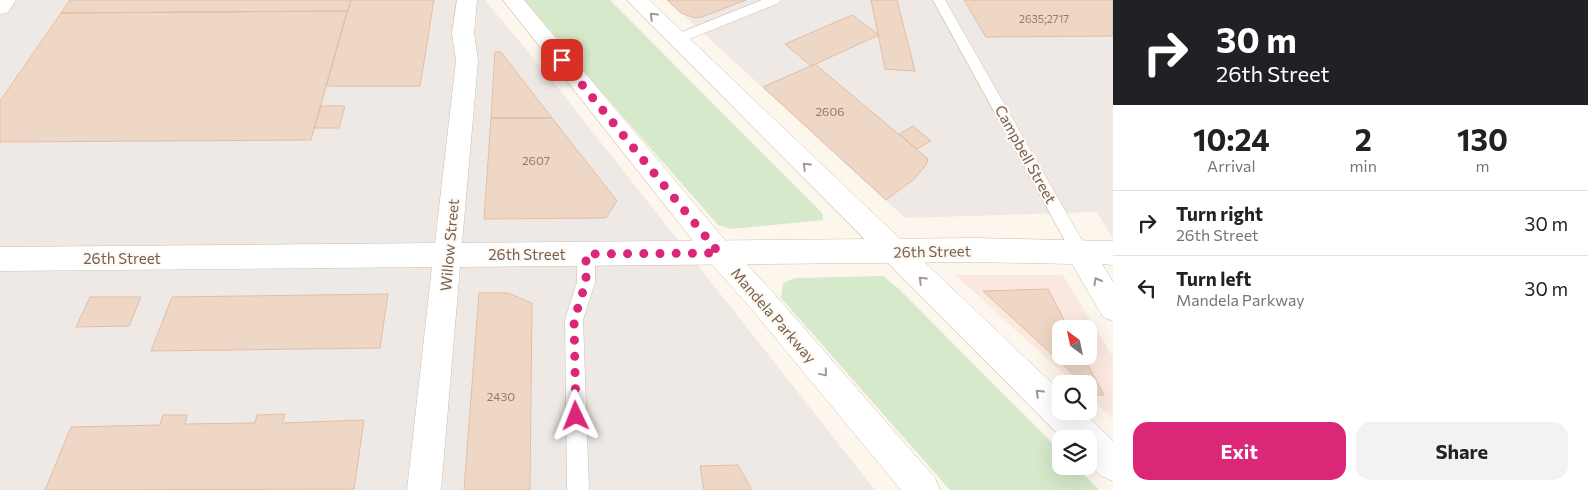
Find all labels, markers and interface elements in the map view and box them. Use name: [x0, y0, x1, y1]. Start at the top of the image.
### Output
house number: 2635;2717: [1019, 12, 1069, 26]
one-way arrow: [649, 13, 658, 22]
text: 30 m: [1216, 17, 1297, 60]
icon: right: [1133, 20, 1198, 85]
pin: [541, 39, 583, 81]
icon: arrive: [548, 46, 576, 74]
text: 26th Street: [1216, 60, 1330, 87]
street label: Campbell Street: [992, 102, 1060, 206]
house number: 2606: [815, 104, 845, 118]
text: 10:24: [1193, 120, 1270, 157]
text: 2: [1355, 120, 1372, 157]
text: 130: [1457, 120, 1508, 157]
house number: 2607: [522, 153, 550, 167]
text: Arrival: [1207, 156, 1256, 175]
text: min: [1350, 156, 1377, 175]
text: m: [1475, 156, 1489, 175]
one-way arrow: [803, 163, 812, 172]
street label: Willow Street: [436, 198, 462, 292]
text: Turn right: [1176, 202, 1263, 225]
icon: right: [1133, 209, 1161, 237]
text: 30 m: [1525, 212, 1568, 235]
text: 26th Street: [1176, 225, 1259, 244]
street label: 26th Street: [893, 241, 971, 261]
street label: 26th Street: [488, 245, 566, 263]
street label: 26th Street: [83, 249, 161, 267]
street label: Mandela Parkway: [728, 264, 820, 367]
text: Turn left: [1176, 267, 1251, 290]
icon: left: [1133, 274, 1161, 302]
one-way arrow: [919, 276, 928, 285]
one-way arrow: [1094, 277, 1104, 286]
text: 30 m: [1525, 277, 1568, 300]
text: Mandela Parkway: [1176, 290, 1304, 309]
north arrow: [1052, 320, 1098, 365]
map controls: [1052, 320, 1097, 475]
one-way arrow: [818, 368, 827, 377]
button: search: [1052, 375, 1097, 420]
house number: 2430: [487, 389, 515, 403]
position arrow: [549, 389, 601, 441]
one-way arrow: [1036, 390, 1045, 399]
button: Exit: [1133, 422, 1346, 480]
button: Share: [1356, 422, 1568, 480]
button: layers: [1052, 430, 1097, 475]

